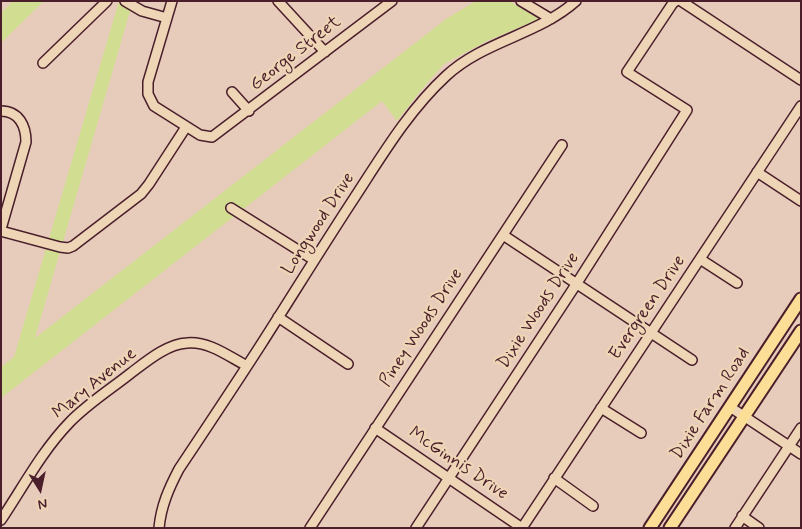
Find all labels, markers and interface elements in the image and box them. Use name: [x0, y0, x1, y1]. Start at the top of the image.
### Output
street label: George Street: [246, 12, 346, 96]
street label: Longwood Drive: [278, 169, 360, 279]
street label: Dixie Woods Drive: [493, 249, 585, 373]
street label: Evergreen Drive: [605, 252, 691, 364]
street label: Piney Woods Drive: [376, 265, 468, 391]
street label: Mary Avenue: [49, 343, 141, 425]
street label: Dixie Farm Road: [667, 344, 755, 464]
street label: McGinnis Drive: [404, 423, 512, 505]
north arrow: [15, 464, 65, 514]
text: N: [36, 494, 49, 513]

